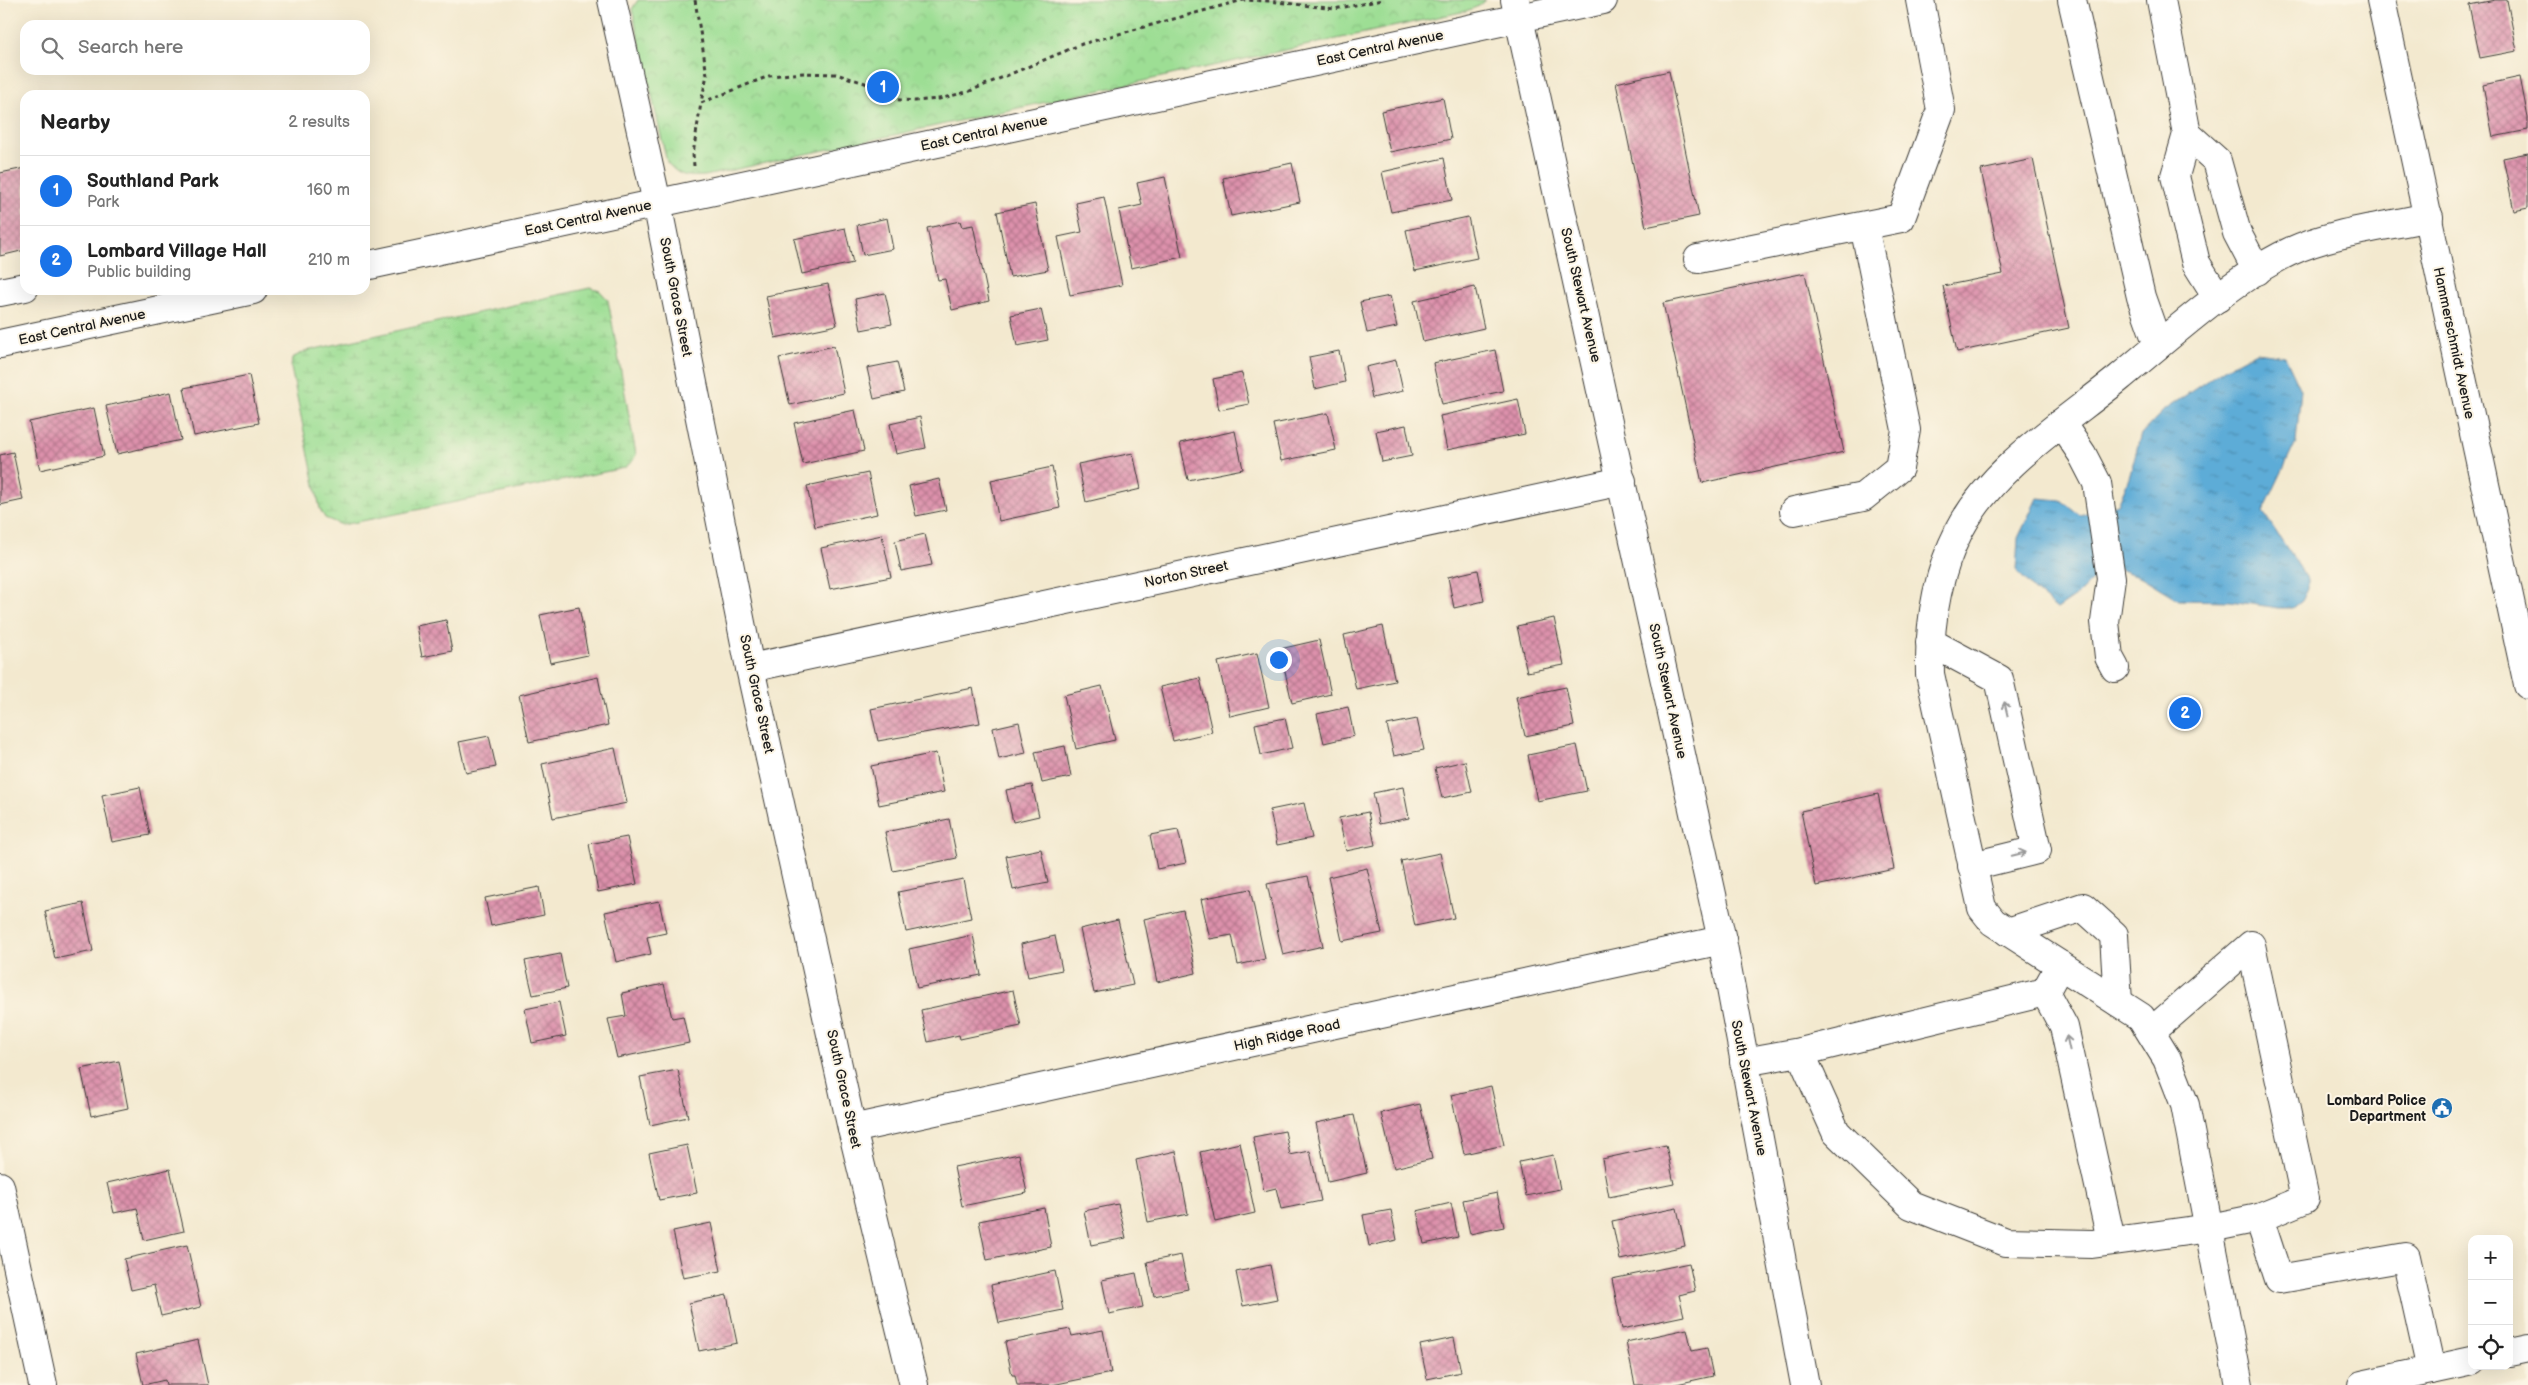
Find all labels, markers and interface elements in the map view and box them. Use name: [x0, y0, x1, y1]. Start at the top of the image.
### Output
search box: [20, 20, 370, 75]
street label: East Central Avenue: [1315, 26, 1445, 70]
icon: search: [38, 34, 66, 62]
text: Search here: [78, 36, 183, 59]
pin: 1: [867, 68, 899, 106]
text: Nearby: [40, 110, 110, 135]
street label: East Central Avenue: [919, 111, 1049, 155]
text: 2 results: [288, 113, 350, 132]
text: Southland Park: [87, 170, 219, 193]
text: 1: [53, 181, 59, 200]
text: 160 m: [307, 181, 350, 200]
text: Park: [87, 193, 119, 212]
street label: East Central Avenue: [523, 196, 653, 240]
street label: South Stewart Avenue: [1557, 226, 1605, 364]
street label: South Grace Street: [656, 236, 696, 359]
text: Lombard Village Hall: [87, 240, 266, 263]
text: 2: [51, 251, 61, 270]
text: 210 m: [308, 251, 350, 270]
text: Public building: [87, 263, 191, 282]
street label: Hammerschmidt Avenue: [2430, 266, 2478, 420]
street label: East Central Avenue: [17, 305, 147, 349]
street label: Norton Street: [1142, 557, 1230, 591]
street label: South Stewart Avenue: [1645, 622, 1691, 760]
street label: South Grace Street: [736, 633, 778, 756]
your location: [1266, 647, 1292, 673]
pin: 2: [2169, 694, 2201, 732]
one-way arrow: [2001, 701, 2010, 717]
one-way arrow: [2011, 849, 2027, 858]
street label: High Ridge Road: [1232, 1015, 1342, 1055]
street label: South Stewart Avenue: [1728, 1019, 1770, 1157]
street label: South Grace Street: [823, 1028, 865, 1151]
one-way arrow: [2062, 1035, 2072, 1051]
place label: Lombard Police Department: [2326, 1092, 2426, 1125]
public building icon: Lombard Police Department: [2430, 1096, 2454, 1120]
map controls: [2468, 1235, 2513, 1370]
button: +: [2468, 1235, 2513, 1280]
button: −: [2468, 1280, 2513, 1325]
button: locate: [2468, 1325, 2513, 1370]

